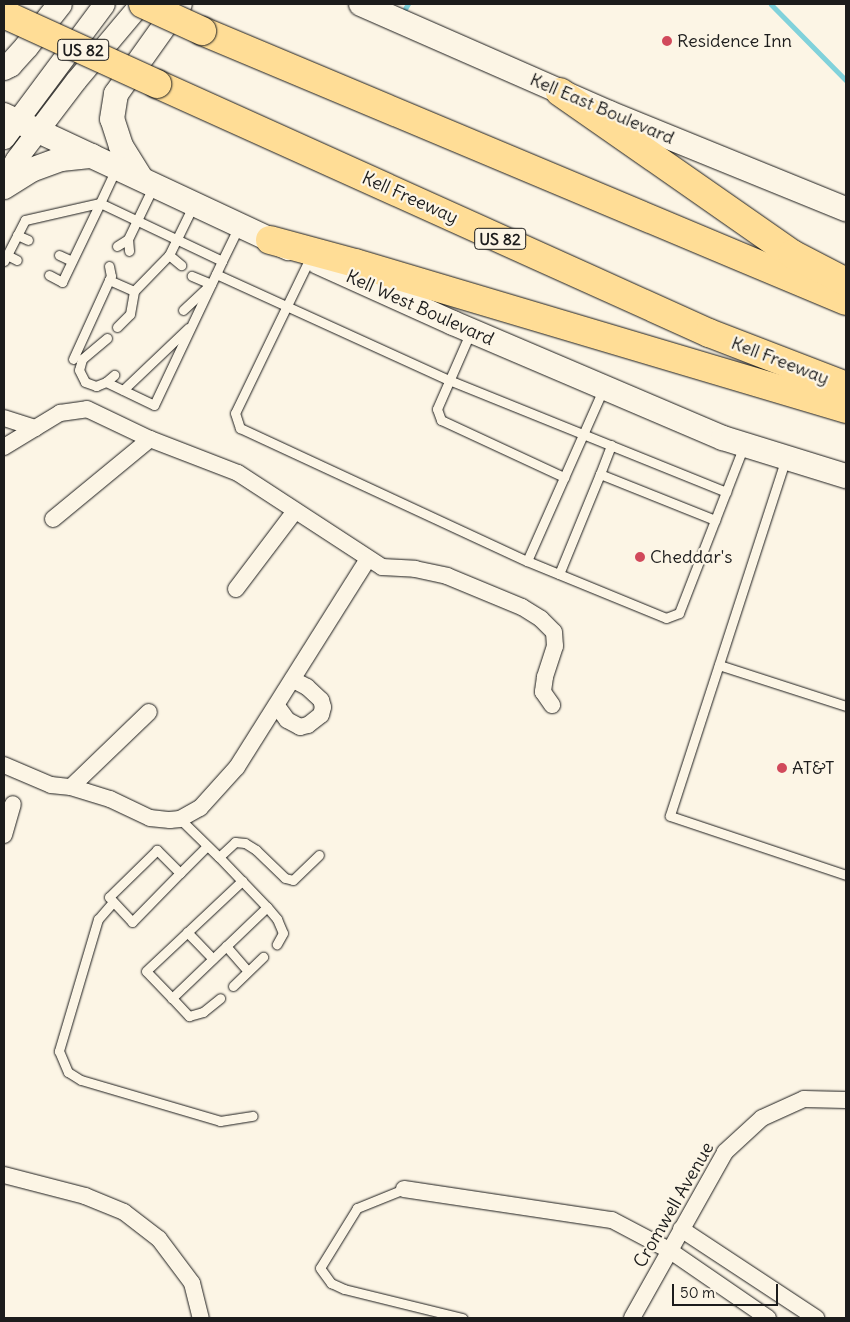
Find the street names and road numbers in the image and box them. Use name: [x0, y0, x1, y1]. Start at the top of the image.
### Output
road number: US 82: [57, 36, 109, 64]
street label: Kell East Boulevard: [527, 69, 677, 149]
street label: Kell Freeway: [359, 167, 461, 229]
road number: US 82: [474, 225, 526, 252]
street label: Kell West Boulevard: [343, 266, 497, 350]
street label: Kell Freeway: [728, 332, 832, 390]
street label: Cromwell Avenue: [629, 1138, 719, 1272]

